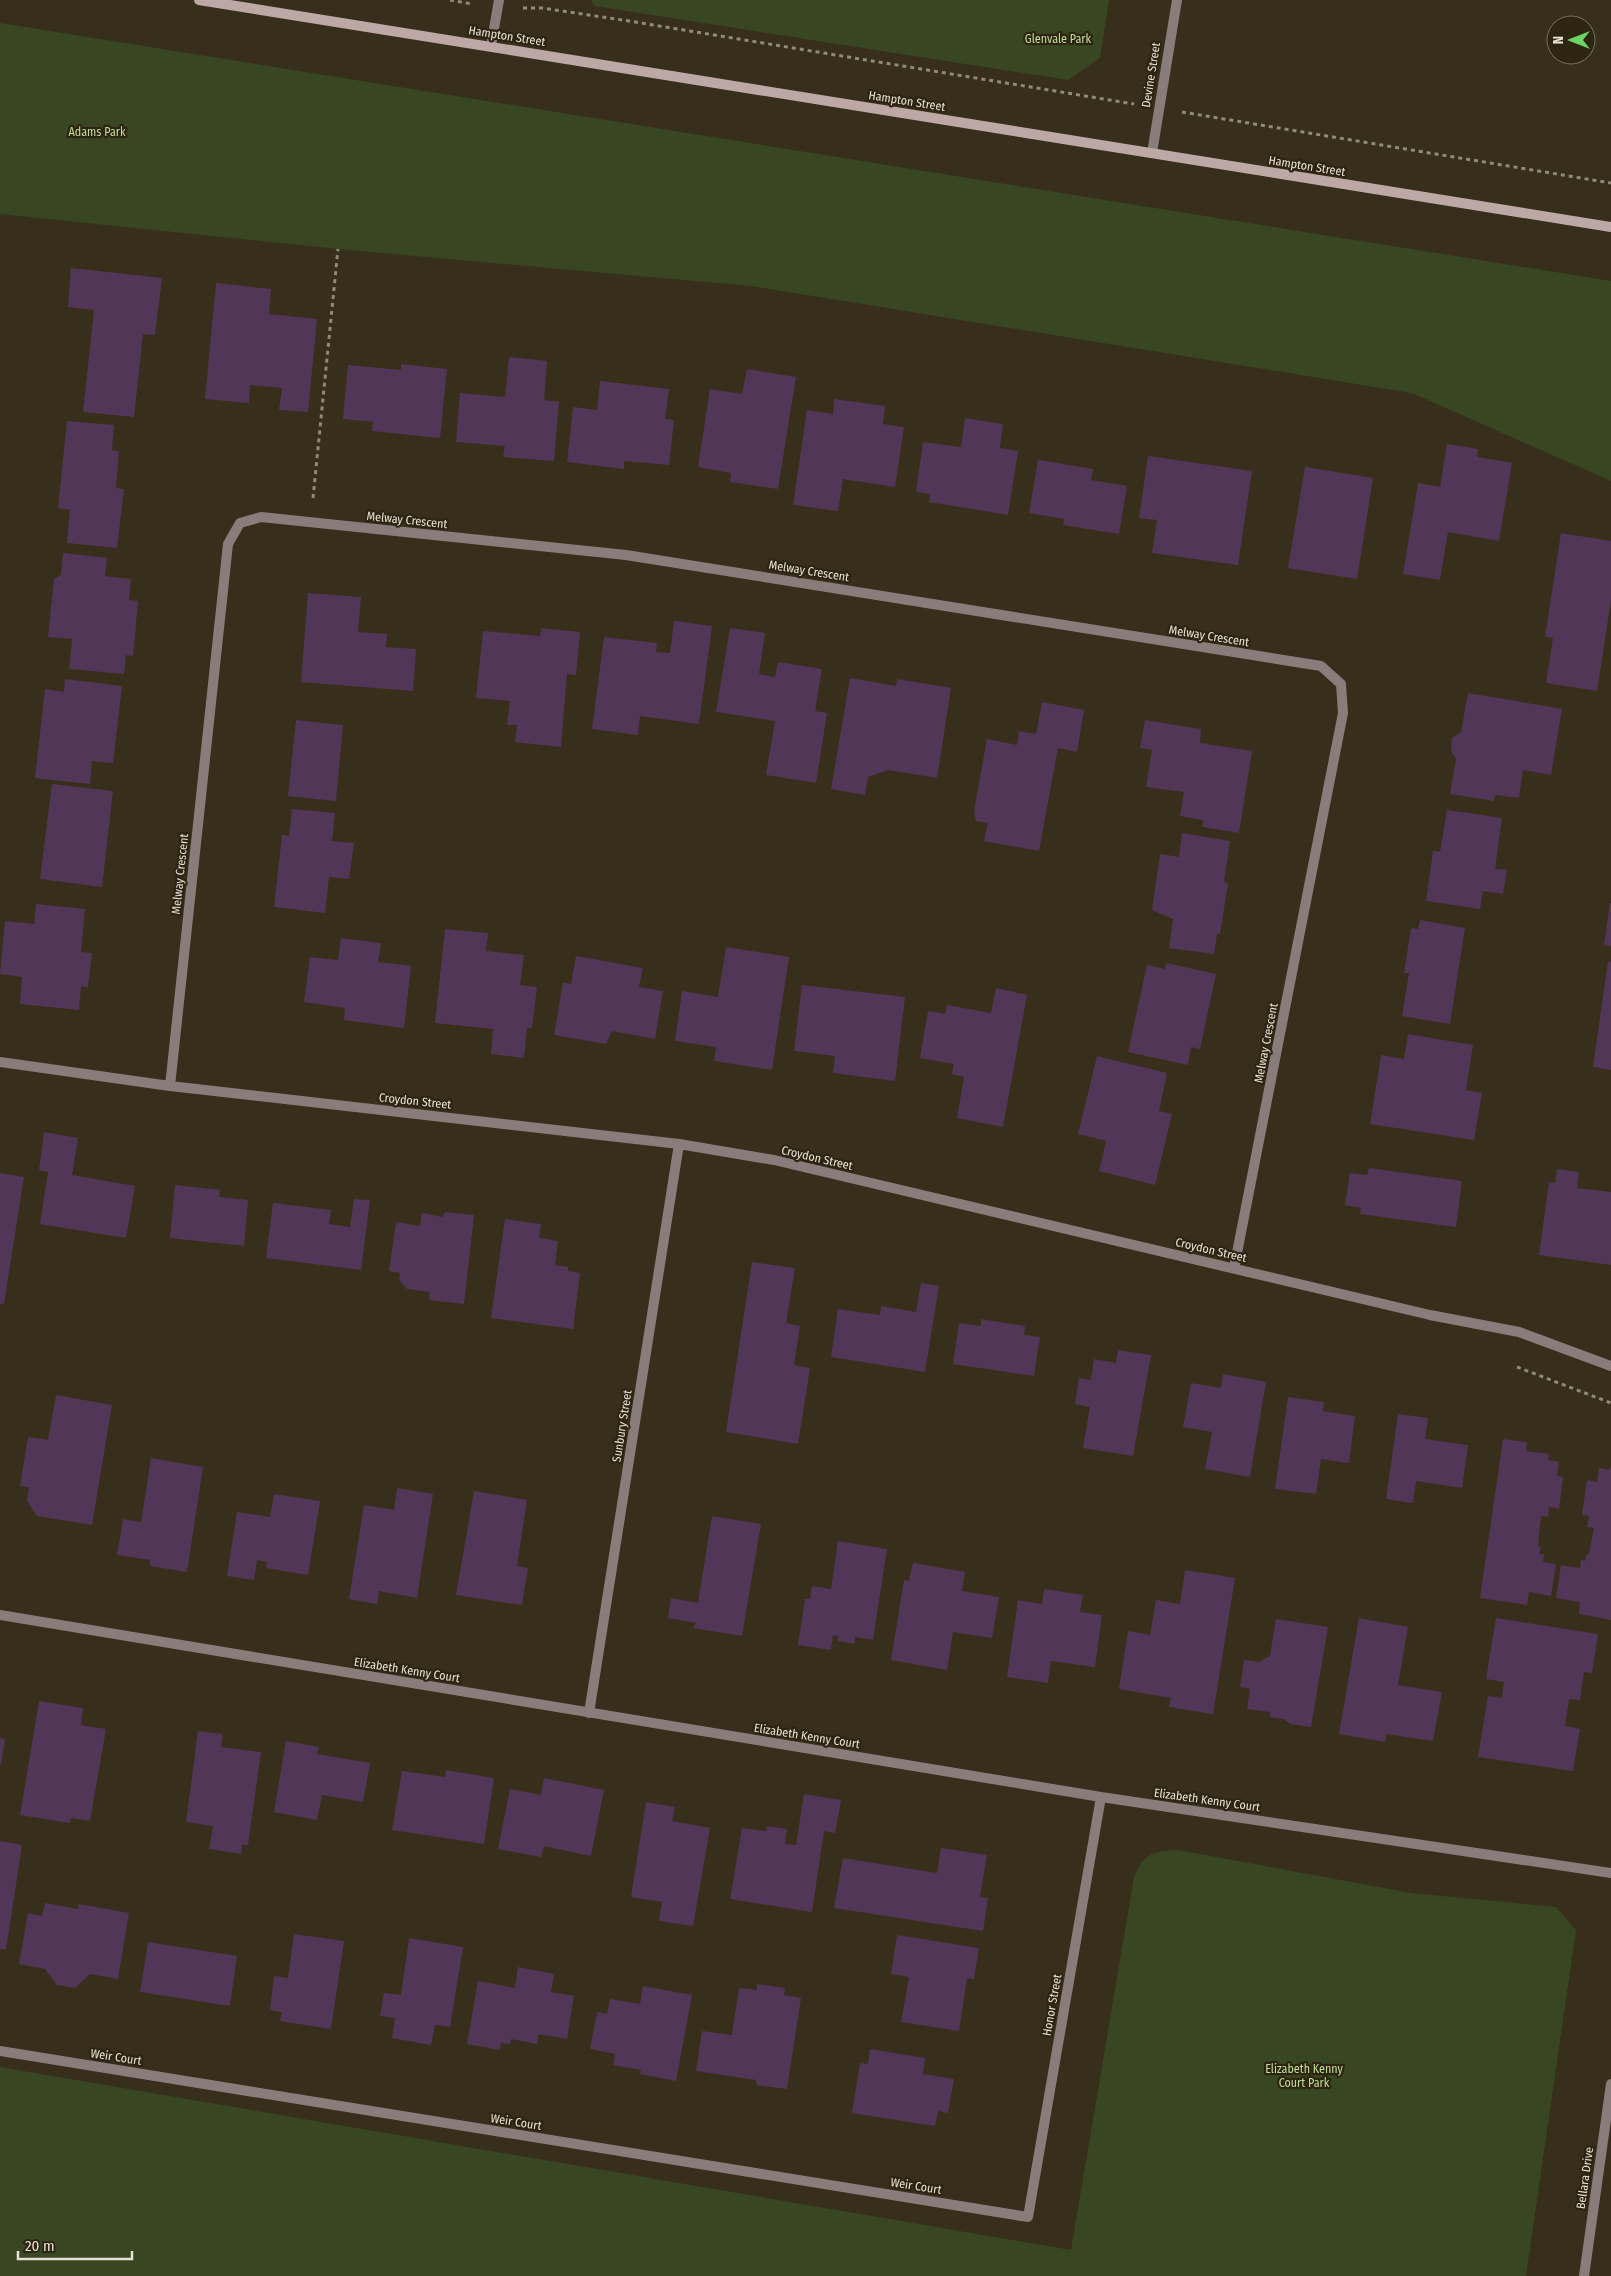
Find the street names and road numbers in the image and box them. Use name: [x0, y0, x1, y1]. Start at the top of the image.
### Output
street label: Hampton Street: [468, 23, 546, 49]
street label: Devine Street: [1139, 41, 1163, 109]
street label: Hampton Street: [868, 88, 946, 114]
street label: Hampton Street: [1268, 153, 1346, 179]
street label: Melway Crescent: [366, 509, 448, 531]
street label: Melway Crescent: [768, 558, 850, 584]
street label: Melway Crescent: [1168, 623, 1250, 649]
street label: Melway Crescent: [169, 833, 191, 915]
street label: Melway Crescent: [1251, 1002, 1281, 1084]
street label: Croydon Street: [378, 1090, 452, 1112]
street label: Croydon Street: [780, 1143, 854, 1173]
street label: Croydon Street: [1174, 1235, 1248, 1265]
street label: Sunbury Street: [609, 1389, 635, 1463]
street label: Elizabeth Kenny Court: [353, 1655, 461, 1685]
street label: Elizabeth Kenny Court: [753, 1721, 861, 1751]
street label: Elizabeth Kenny Court: [1153, 1786, 1261, 1814]
street label: Honor Street: [1040, 1973, 1064, 2037]
street label: Weir Court: [90, 2046, 143, 2068]
street label: Weir Court: [490, 2111, 543, 2133]
street label: Bellara Drive: [1574, 2146, 1596, 2210]
street label: Weir Court: [890, 2175, 943, 2197]

